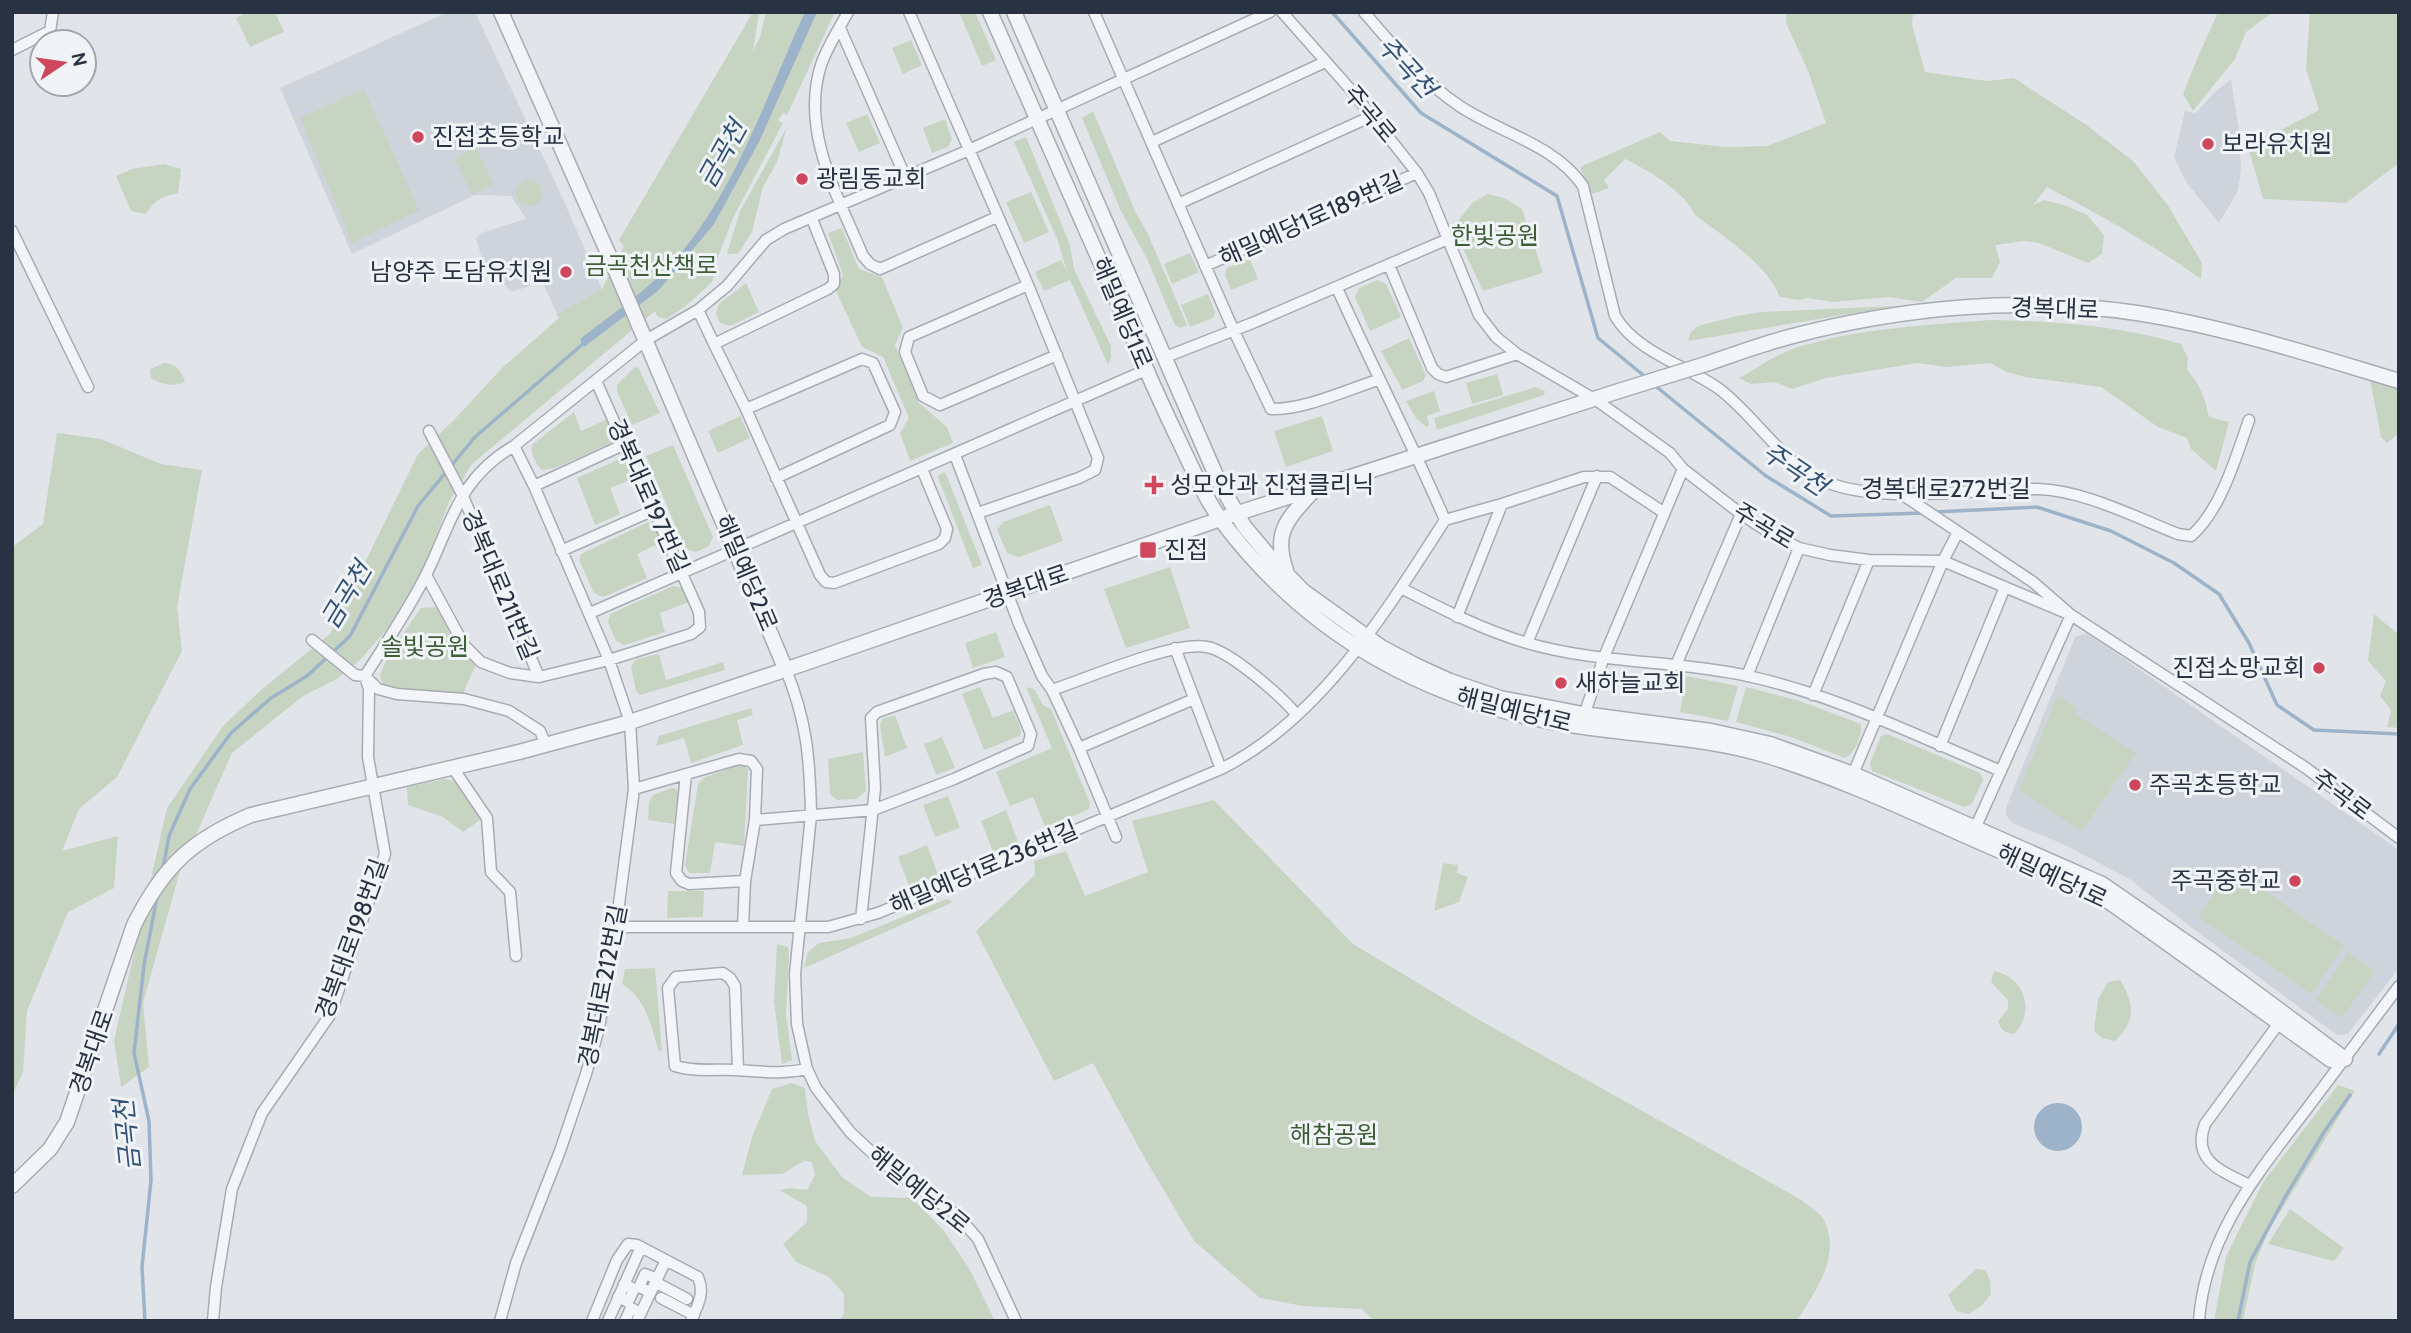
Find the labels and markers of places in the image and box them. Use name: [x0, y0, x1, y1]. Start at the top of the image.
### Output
place label: 진접초등학교: [432, 122, 564, 151]
marker: 진접초등학교: [410, 129, 426, 145]
place label: 보라유치원: [2222, 129, 2332, 158]
marker: 보라유치원: [2200, 136, 2216, 152]
place label: 광림동교회: [816, 164, 926, 193]
marker: 광림동교회: [794, 171, 810, 187]
place label: 남양주 도담유치원: [370, 257, 552, 286]
marker: 남양주 도담유치원: [558, 264, 574, 280]
place label: 성모안과 진접클리닉: [1170, 470, 1374, 499]
marker: 성모안과 진접클리닉: [1144, 475, 1164, 495]
place label: 진접: [1164, 535, 1208, 564]
marker: 진접: [1138, 540, 1158, 560]
place label: 진접소망교회: [2173, 653, 2305, 682]
marker: 진접소망교회: [2311, 660, 2327, 676]
place label: 새하늘교회: [1575, 668, 1685, 697]
marker: 새하늘교회: [1553, 675, 1569, 691]
place label: 주곡초등학교: [2149, 770, 2281, 799]
marker: 주곡초등학교: [2127, 777, 2143, 793]
place label: 주곡중학교: [2171, 866, 2281, 895]
marker: 주곡중학교: [2287, 873, 2303, 889]

